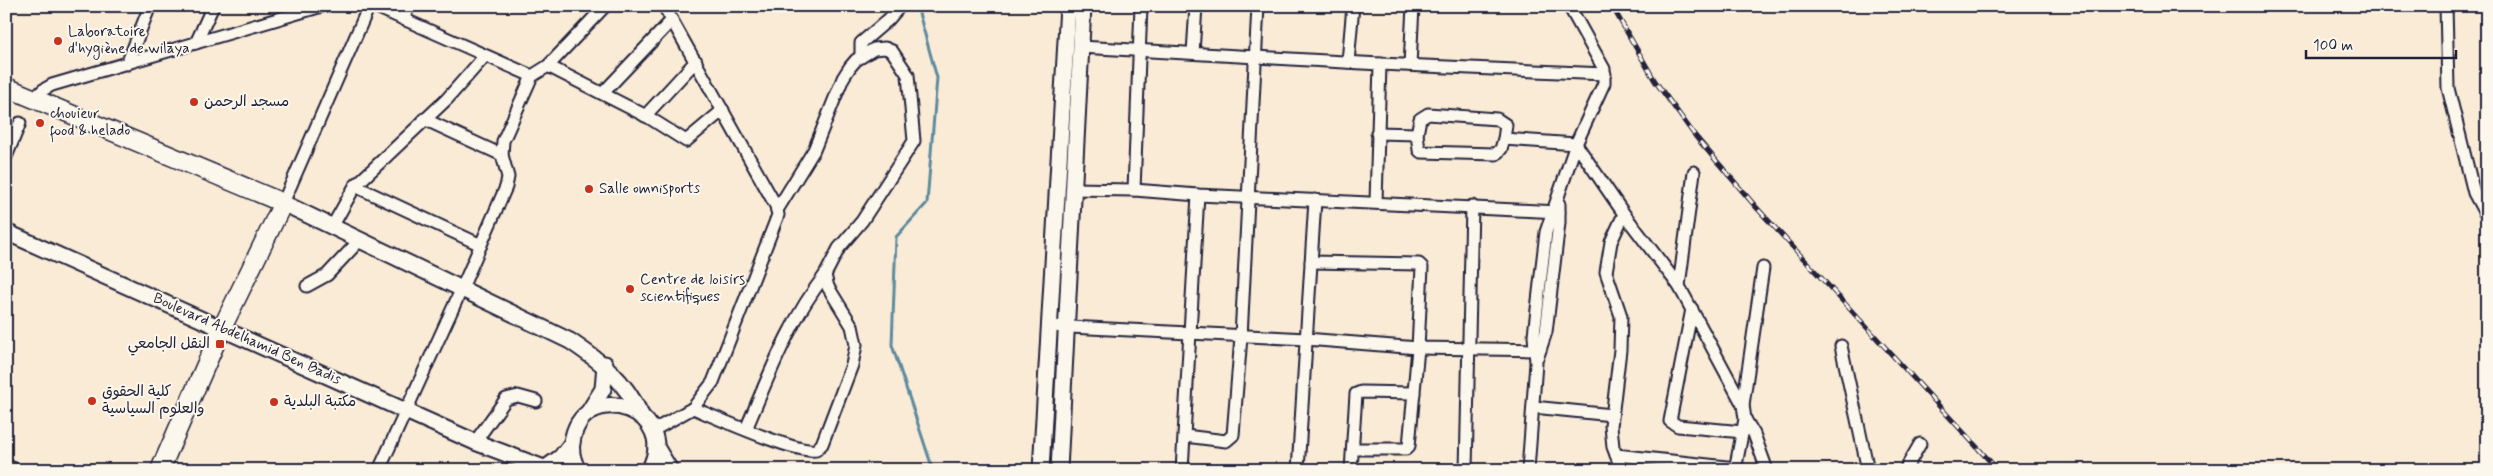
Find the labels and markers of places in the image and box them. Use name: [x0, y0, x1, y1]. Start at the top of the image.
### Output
place label: Laboratoire d'hygiène de wilaya: [68, 22, 190, 60]
marker: Laboratoire d'hygiène de wilaya: [52, 35, 64, 47]
place label: مسجد الرحمن: [204, 92, 289, 112]
marker: مسجد الرحمن: [188, 96, 200, 108]
place label: chouieur food & helado: [50, 104, 130, 143]
marker: chouieur food & helado: [34, 117, 46, 129]
place label: Salle omnisports: [599, 179, 701, 199]
marker: Salle omnisports: [583, 183, 595, 195]
place label: Centre de loisirs scientifiques: [640, 270, 745, 307]
marker: Centre de loisirs scientifiques: [624, 283, 636, 295]
place label: النقل الجامعي: [128, 334, 210, 356]
marker: النقل الجامعي: [214, 338, 226, 350]
place label: كلية الحقوق والعلوم السياسية: [102, 382, 204, 419]
place label: مكتبة البلدية: [284, 392, 356, 412]
marker: كلية الحقوق والعلوم السياسية: [86, 395, 98, 407]
marker: مكتبة البلدية: [268, 396, 280, 408]

